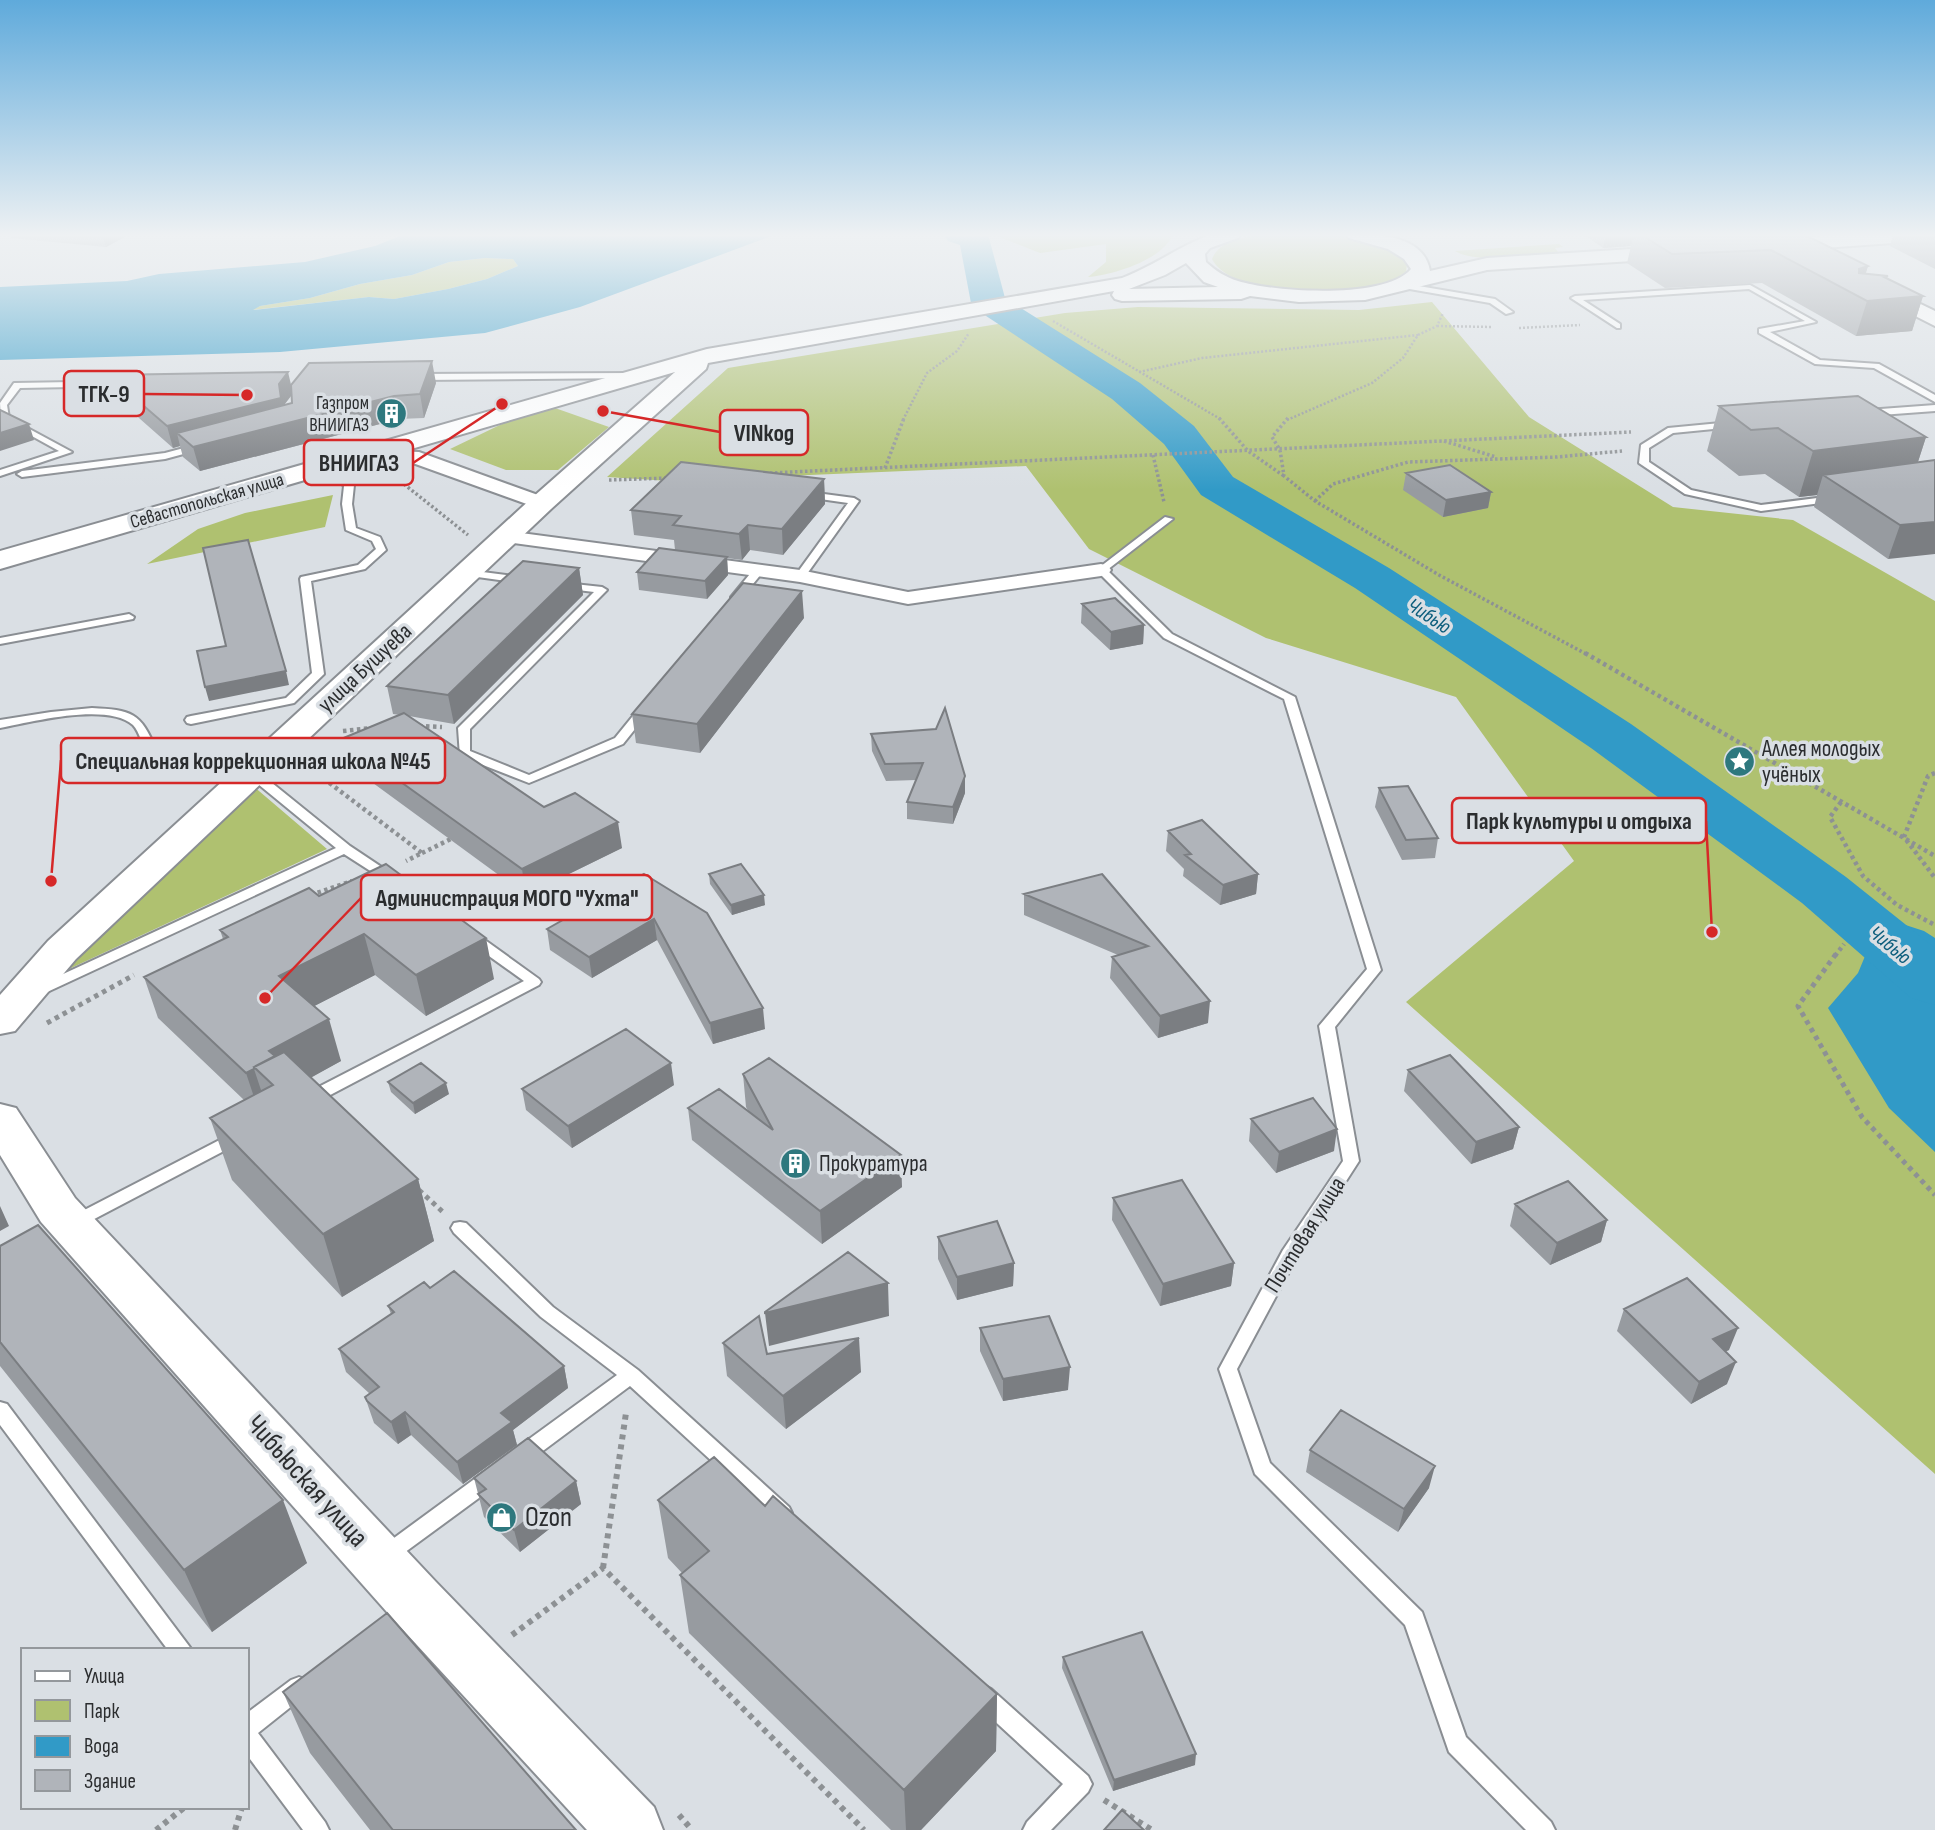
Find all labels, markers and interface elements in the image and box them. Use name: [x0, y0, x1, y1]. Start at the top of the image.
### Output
callout: ТГК-9: [64, 371, 144, 416]
text: ТГК-9: [78, 380, 130, 409]
place label: Газпром ВНИИГАЗ: [309, 392, 369, 437]
building icon: Газпром ВНИИГАЗ: [375, 397, 409, 431]
callout: VINкод: [720, 410, 808, 455]
text: VINкод: [734, 419, 794, 448]
callout: ВНИИГАЗ: [304, 440, 413, 485]
text: ВНИИГАЗ: [319, 449, 399, 478]
street label: Севастопольская улица: [127, 468, 287, 534]
water label: Чибью: [1403, 593, 1456, 639]
street label: улица Бушуева: [312, 617, 418, 719]
place label: Аллея молодых учёных: [1761, 735, 1881, 789]
callout: Специальная коррекционная школа №45: [61, 738, 445, 783]
place icon: Аллея молодых учёных: [1722, 745, 1756, 779]
text: Специальная коррекционная школа №45: [75, 747, 431, 776]
callout: Парк культуры и отдыха: [1452, 798, 1706, 843]
text: Парк культуры и отдыха: [1466, 807, 1692, 836]
callout: Администрация МОГО "Ухта": [361, 875, 652, 920]
text: Администрация МОГО "Ухта": [375, 884, 638, 913]
water label: Чибью: [1864, 920, 1916, 970]
building icon: Прокуратура: [779, 1147, 813, 1181]
place label: Прокуратура: [819, 1150, 928, 1178]
street label: Почтовая улица: [1258, 1172, 1352, 1298]
street label: Чибьюская улица: [239, 1408, 375, 1554]
shop icon: Ozon: [485, 1500, 519, 1534]
place label: Ozon: [525, 1501, 572, 1534]
legend: [21, 1648, 248, 1809]
text: Улица: [84, 1664, 125, 1689]
text: Парк: [84, 1699, 119, 1724]
text: Вода: [84, 1734, 119, 1759]
text: Здание: [84, 1769, 136, 1794]

